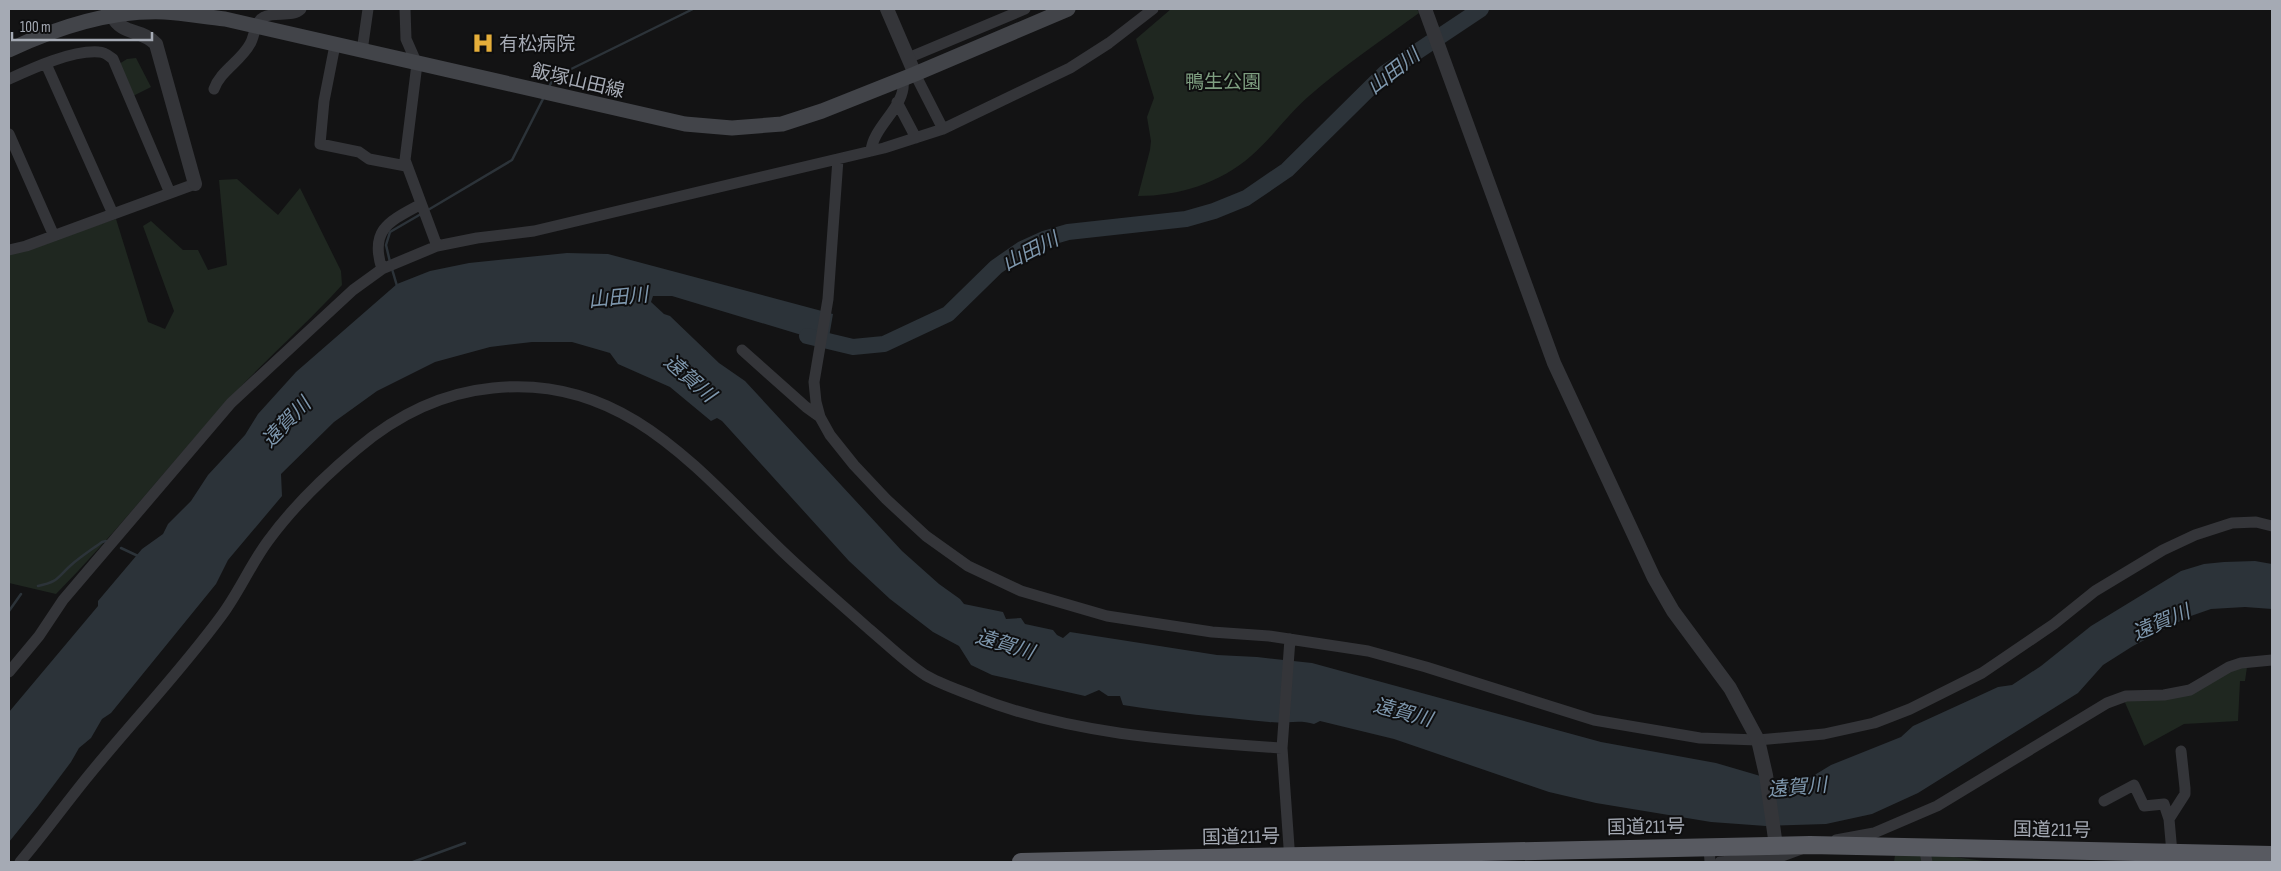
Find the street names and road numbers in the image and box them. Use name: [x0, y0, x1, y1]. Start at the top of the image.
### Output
street label: 飯塚山田線: [529, 60, 627, 103]
street label: 国道211号: [1607, 815, 1685, 840]
street label: 国道211号: [2013, 818, 2091, 843]
street label: 国道211号: [1202, 825, 1280, 850]

